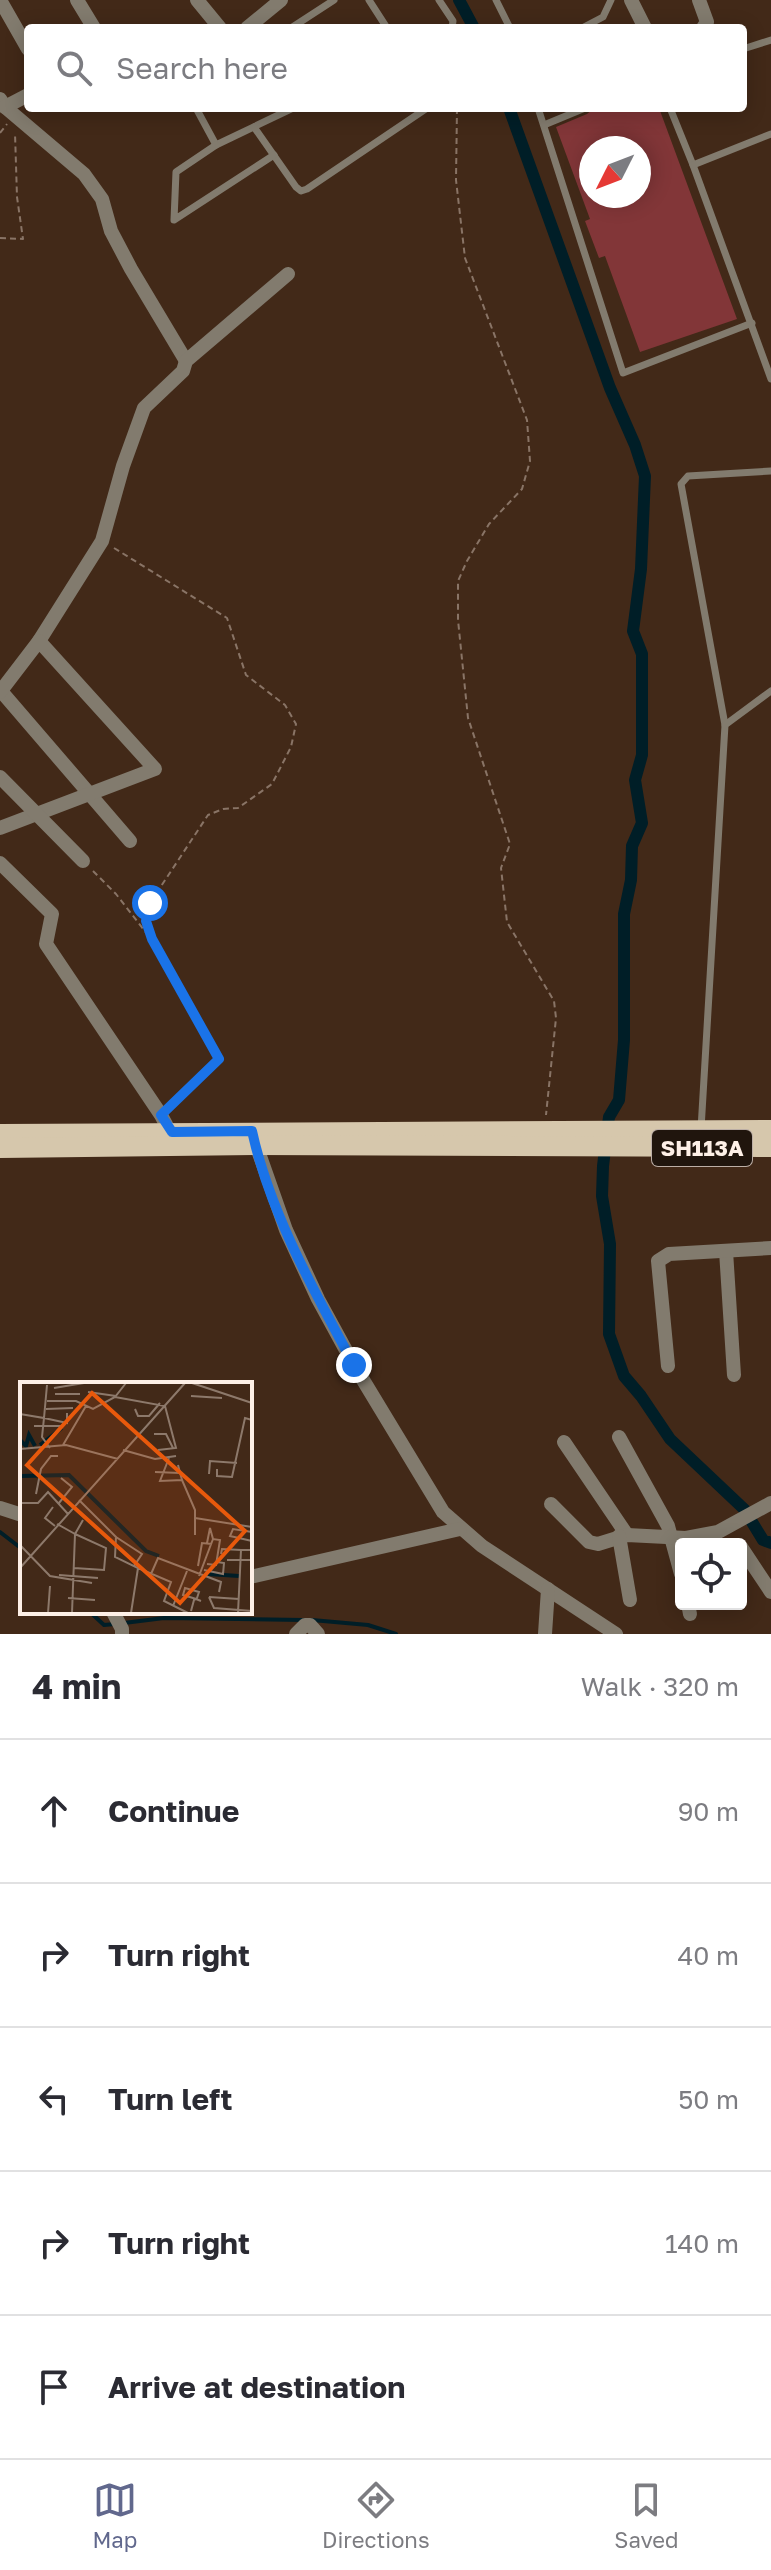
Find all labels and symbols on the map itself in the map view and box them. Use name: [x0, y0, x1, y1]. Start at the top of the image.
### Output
north arrow: [579, 136, 651, 208]
route start: [132, 885, 168, 921]
road number: SH113A: [652, 1130, 752, 1166]
route end: [336, 1347, 372, 1383]
inset map: [20, 1382, 252, 1614]

